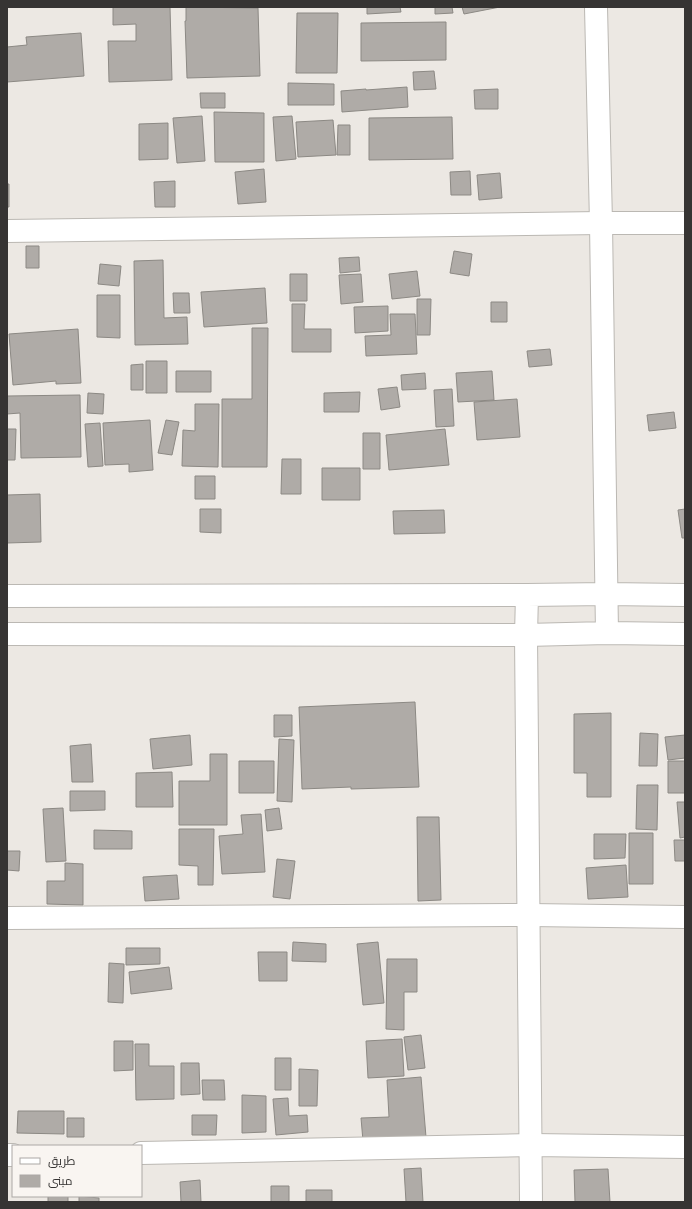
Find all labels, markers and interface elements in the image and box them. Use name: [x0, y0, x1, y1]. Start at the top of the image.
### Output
legend: [12, 1145, 142, 1197]
text: طريق: [48, 1154, 76, 1168]
text: مبنى: [48, 1174, 73, 1188]

